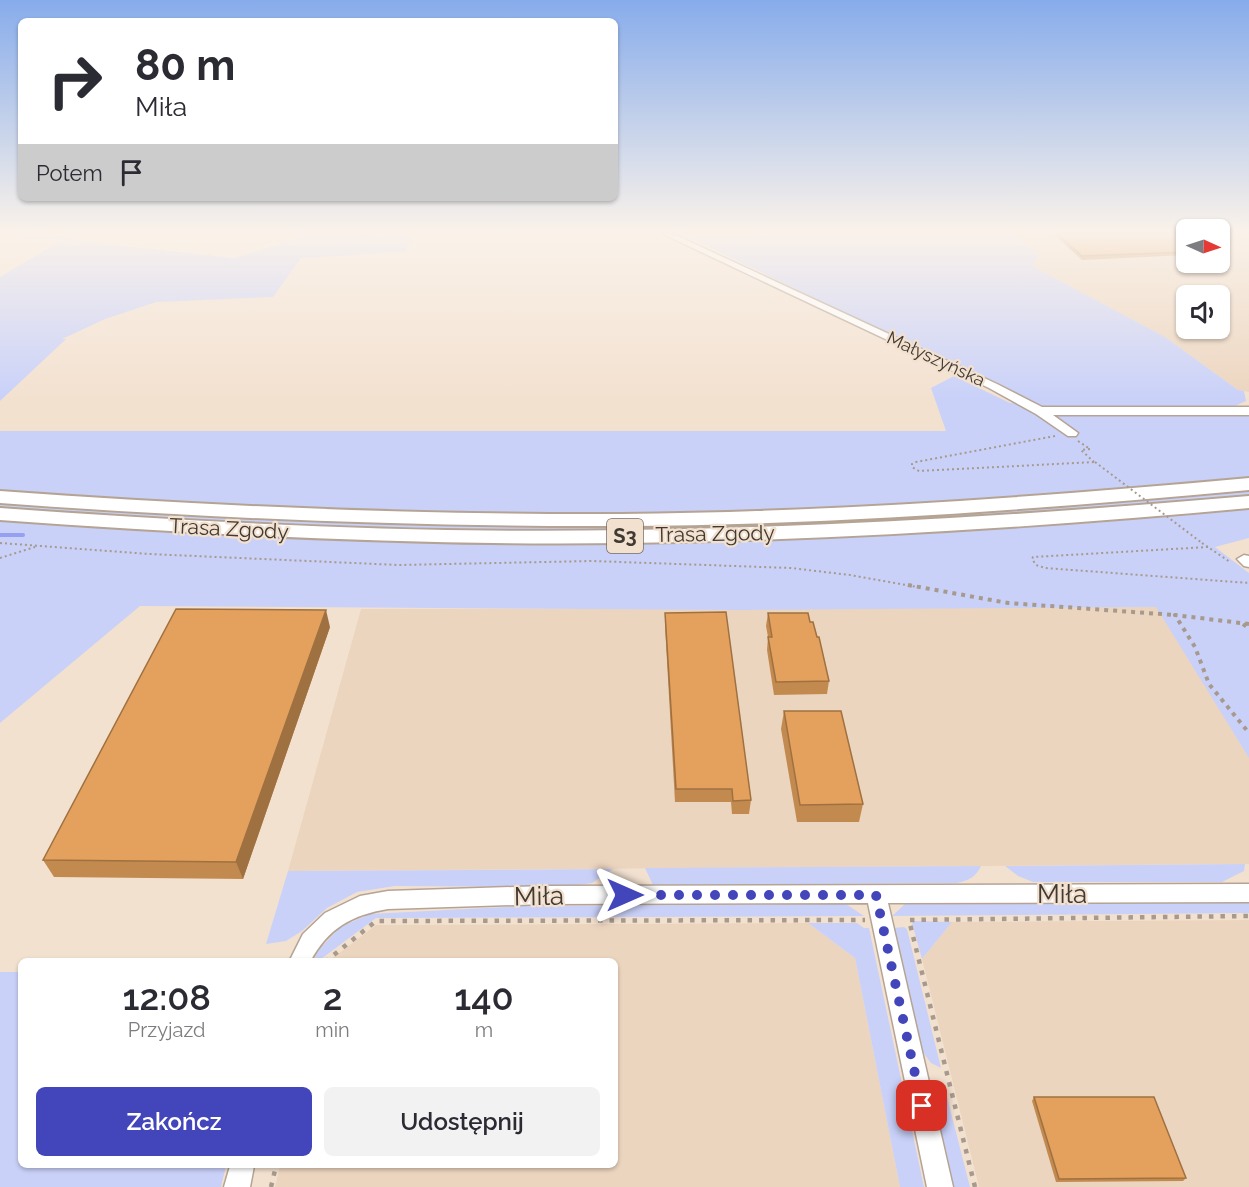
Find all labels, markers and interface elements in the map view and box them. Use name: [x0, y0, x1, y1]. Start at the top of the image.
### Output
text: 80 m: [135, 41, 235, 90]
icon: right: [36, 42, 114, 120]
text: Miła: [135, 91, 187, 122]
icon: arrive: [115, 156, 148, 189]
text: Potem: [36, 160, 103, 186]
north arrow: [1176, 219, 1230, 273]
map controls: [1176, 219, 1230, 339]
button: sound: [1176, 285, 1230, 339]
street label: Małyszyńska: [884, 327, 989, 390]
street label: Trasa Zgody: [169, 513, 289, 544]
road number: S3: [607, 519, 643, 553]
street label: Trasa Zgody: [655, 520, 775, 547]
position arrow: [593, 863, 657, 927]
street label: Miła: [1037, 879, 1087, 909]
street label: Miła: [514, 881, 564, 911]
text: 12:08: [122, 976, 211, 1018]
text: 2: [323, 976, 342, 1018]
text: 140: [454, 976, 514, 1018]
text: Przyjazd: [128, 1018, 205, 1042]
text: min: [315, 1018, 350, 1042]
text: m: [475, 1018, 493, 1042]
pin: [896, 1080, 947, 1131]
button: Zakończ: [36, 1087, 312, 1156]
button: Udostępnij: [324, 1087, 600, 1156]
icon: arrive: [905, 1089, 938, 1122]

